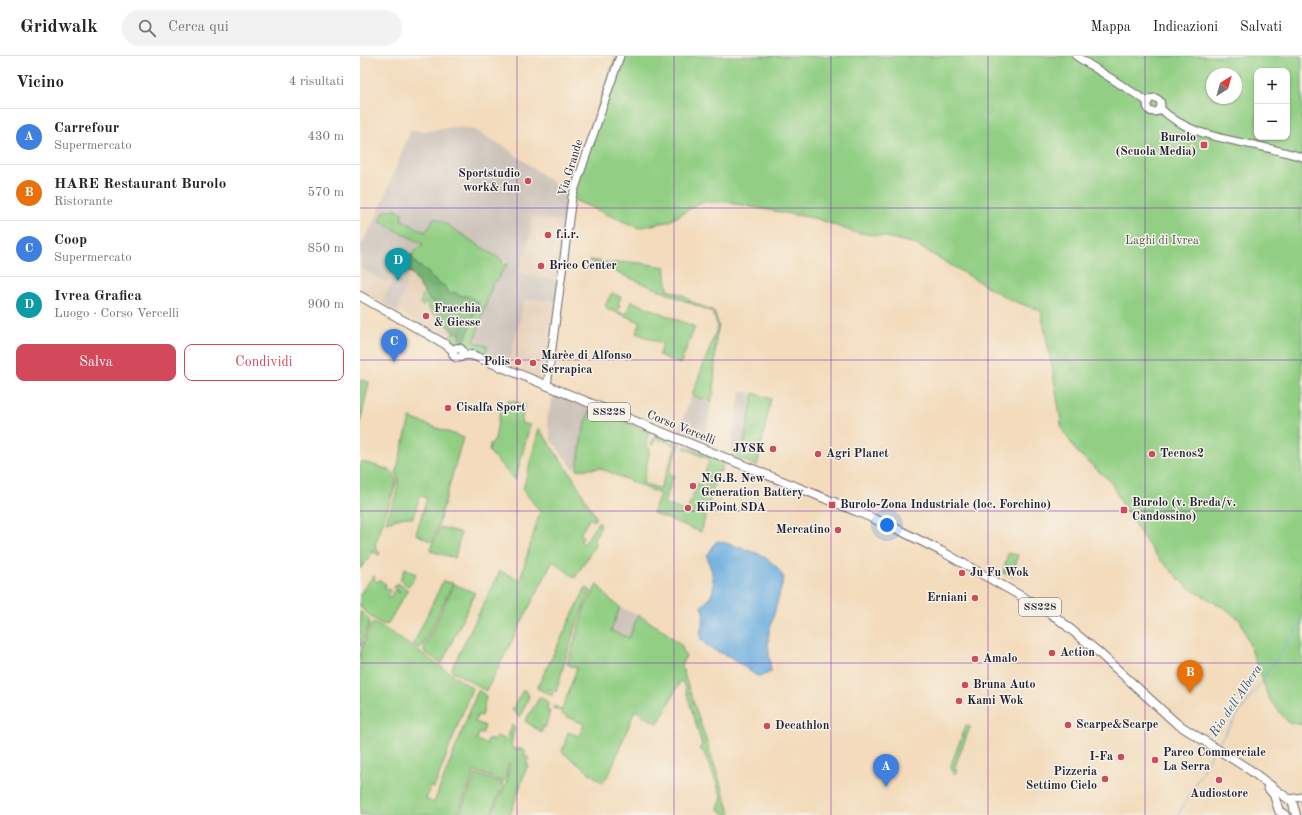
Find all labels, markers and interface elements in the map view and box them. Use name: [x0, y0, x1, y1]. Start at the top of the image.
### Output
search box: [122, 10, 402, 46]
icon: search: [136, 17, 158, 39]
text: Gridwalk: [20, 18, 98, 37]
text: Cerca qui: [168, 20, 229, 35]
text: Mappa: [1091, 20, 1131, 34]
text: Indicazioni: [1153, 20, 1218, 34]
text: Salvati: [1240, 20, 1282, 34]
north arrow: [1206, 68, 1242, 104]
map controls: [1254, 68, 1290, 140]
button: +: [1254, 68, 1290, 104]
text: Vicino: [16, 74, 64, 91]
text: 4 risultati: [289, 75, 344, 88]
button: −: [1254, 104, 1290, 140]
text: Carrefour: [54, 121, 119, 136]
text: A: [24, 130, 34, 143]
text: 430 m: [307, 130, 344, 143]
place label: Burolo (Scuola Media): [1116, 132, 1196, 158]
street label: Via Grande: [557, 138, 586, 198]
text: Supermercato: [54, 139, 132, 152]
marker: Burolo (Scuola Media): [1199, 140, 1209, 150]
place label: Sportstudio work& fun: [458, 168, 520, 194]
marker: Sportstudio work& fun: [523, 176, 533, 186]
text: HARE Restaurant Burolo: [54, 177, 226, 192]
text: B: [24, 186, 34, 199]
text: 570 m: [307, 186, 344, 199]
text: Ristorante: [54, 195, 113, 208]
place label: f.i.r.: [556, 229, 579, 241]
marker: f.i.r.: [543, 230, 553, 240]
text: Coop: [54, 233, 87, 248]
park label: Laghi di Ivrea: [1125, 235, 1199, 247]
text: C: [25, 242, 33, 255]
text: 850 m: [307, 242, 344, 255]
pin: D: [385, 248, 411, 281]
text: Supermercato: [54, 251, 132, 264]
place label: Brico Center: [549, 260, 617, 272]
marker: Brico Center: [536, 261, 546, 271]
text: Ivrea Grafica: [54, 289, 142, 304]
text: D: [24, 298, 34, 311]
text: 900 m: [307, 298, 344, 311]
place label: Fracchia & Giesse: [434, 303, 481, 329]
text: Luogo · Corso Vercelli: [54, 307, 179, 320]
marker: Fracchia & Giesse: [421, 311, 431, 321]
pin: C: [381, 329, 407, 362]
button: Salva: [16, 344, 176, 381]
button: Condividi: [184, 344, 344, 381]
place label: Marèe di Alfonso Serrapica: [541, 350, 632, 376]
place label: Polis: [484, 356, 510, 368]
marker: Polis: [513, 357, 523, 367]
marker: Marèe di Alfonso Serrapica: [528, 358, 538, 368]
place label: Cisalfa Sport: [456, 402, 526, 414]
marker: Cisalfa Sport: [443, 403, 453, 413]
road number: SS228: [588, 403, 630, 421]
street label: Corso Vercelli: [645, 409, 717, 447]
place label: JYSK: [733, 443, 765, 455]
marker: JYSK: [768, 444, 778, 454]
place label: Agri Planet: [826, 448, 889, 460]
place label: Tecnos2: [1160, 448, 1204, 460]
marker: Agri Planet: [813, 449, 823, 459]
marker: Tecnos2: [1147, 449, 1157, 459]
place label: N.G.B. New Generation Battery: [701, 473, 803, 499]
marker: N.G.B. New Generation Battery: [688, 481, 698, 491]
place label: Burolo (v. Breda/v. Candossino): [1132, 496, 1236, 523]
place label: Burolo-Zona Industriale (loc. Forchino): [840, 498, 1051, 511]
marker: Burolo-Zona Industriale (loc. Forchino): [827, 500, 837, 510]
place label: KiPoint SDA: [696, 502, 766, 514]
marker: KiPoint SDA: [683, 503, 693, 513]
marker: Burolo (v. Breda/v. Candossino): [1119, 505, 1129, 515]
your location: [877, 515, 897, 535]
place label: Mercatino: [776, 524, 830, 536]
marker: Mercatino: [833, 525, 843, 535]
place label: Ju Fu Wok: [970, 567, 1029, 579]
marker: Ju Fu Wok: [957, 568, 967, 578]
place label: Erniani: [927, 592, 967, 604]
marker: Erniani: [970, 593, 980, 603]
road number: SS228: [1019, 598, 1061, 616]
place label: Action: [1060, 647, 1095, 659]
marker: Action: [1047, 648, 1057, 658]
place label: Amalo: [983, 653, 1018, 665]
marker: Amalo: [970, 654, 980, 664]
pin: B: [1177, 660, 1203, 693]
water label: Rio dell'Albera: [1207, 663, 1265, 740]
place label: Bruna Auto: [973, 679, 1036, 691]
marker: Bruna Auto: [960, 680, 970, 690]
place label: Kami Wok: [967, 695, 1024, 707]
marker: Kami Wok: [954, 696, 964, 706]
place label: Scarpe&Scarpe: [1076, 719, 1159, 731]
place label: Decathlon: [775, 720, 830, 732]
marker: Scarpe&Scarpe: [1063, 720, 1073, 730]
marker: Decathlon: [762, 721, 772, 731]
place label: Parco Commerciale La Serra: [1163, 747, 1266, 773]
place label: I-Fa: [1090, 751, 1113, 763]
marker: I-Fa: [1116, 752, 1126, 762]
pin: A: [873, 754, 899, 787]
marker: Parco Commerciale La Serra: [1150, 755, 1160, 765]
place label: Pizzeria Settimo Cielo: [1026, 766, 1097, 792]
marker: Pizzeria Settimo Cielo: [1100, 774, 1110, 784]
marker: Audiostore: [1214, 775, 1224, 785]
place label: Audiostore: [1190, 788, 1248, 800]

